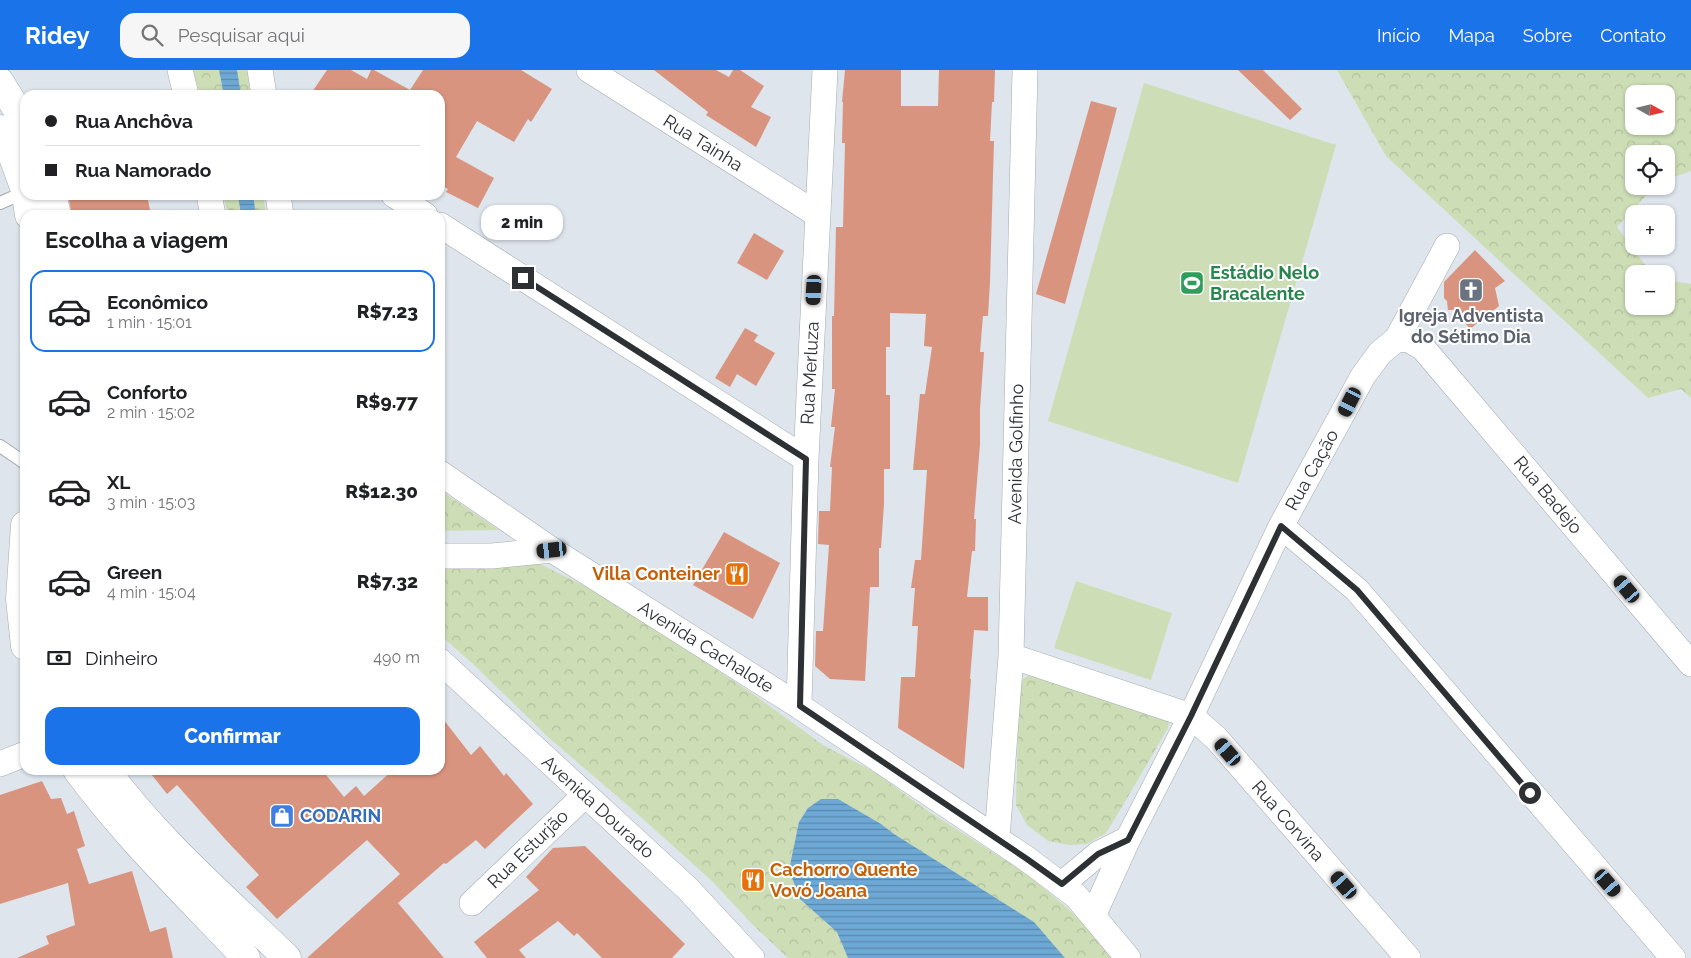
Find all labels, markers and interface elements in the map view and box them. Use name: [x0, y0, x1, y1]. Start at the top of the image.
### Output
search box: [120, 13, 470, 58]
text: Ridey: [25, 21, 90, 50]
icon: search: [138, 21, 166, 49]
text: Pesquisar aqui: [178, 24, 305, 46]
text: Início: [1377, 25, 1420, 46]
text: Mapa: [1448, 25, 1495, 46]
text: Sobre: [1523, 25, 1572, 46]
text: Contato: [1600, 25, 1666, 46]
north arrow: [1625, 85, 1675, 135]
map controls: [1625, 85, 1675, 315]
text: Rua Anchôva: [75, 110, 193, 132]
street label: Rua Tainha: [660, 110, 747, 175]
button: locate: [1625, 145, 1675, 195]
text: Rua Namorado: [75, 159, 211, 181]
button: +: [1625, 205, 1675, 255]
callout: 2 min: [482, 206, 564, 240]
text: 2 min: [501, 213, 543, 232]
text: Escolha a viagem: [45, 227, 228, 253]
place label: Estádio Nelo Bracalente: [1210, 262, 1319, 304]
button: −: [1625, 265, 1675, 315]
route end: [512, 267, 534, 289]
sports icon: Estádio Nelo Bracalente: [1179, 270, 1205, 296]
car: [805, 275, 822, 305]
church icon: Igreja Adventista do Sétimo Dia: [1458, 277, 1484, 303]
icon: car: [47, 289, 92, 334]
text: Econômico: [107, 291, 208, 313]
text: R$7.23: [357, 300, 418, 322]
place label: Igreja Adventista do Sétimo Dia: [1398, 305, 1544, 347]
text: 1 min · 15:01: [107, 313, 192, 332]
street label: Rua Merluza: [796, 321, 823, 425]
icon: car: [47, 379, 92, 424]
text: Conforto: [107, 381, 187, 403]
street label: Avenida Golfinho: [1004, 383, 1027, 525]
car: [1336, 385, 1363, 419]
text: R$9.77: [356, 390, 418, 412]
text: 2 min · 15:02: [107, 403, 195, 422]
street label: Rua Cação: [1281, 425, 1343, 514]
street label: Rua Badejo: [1510, 452, 1587, 538]
icon: car: [47, 469, 92, 514]
text: XL: [107, 471, 130, 493]
text: R$12.30: [345, 480, 418, 502]
text: 3 min · 15:03: [107, 493, 195, 512]
car: [536, 541, 567, 559]
icon: car: [47, 559, 92, 604]
text: Green: [107, 561, 162, 583]
restaurant icon: Villa Conteiner: [724, 561, 750, 587]
place label: Villa Conteiner: [592, 563, 720, 584]
text: R$7.32: [357, 570, 418, 592]
car: [1611, 573, 1642, 605]
text: 4 min · 15:04: [107, 583, 196, 602]
street label: Avenida Cachalote: [635, 596, 778, 697]
icon: cash: [45, 644, 73, 672]
text: Dinheiro: [85, 647, 158, 669]
text: 490 m: [373, 648, 420, 667]
button: Confirmar: [45, 707, 420, 765]
car: [1212, 736, 1243, 768]
street label: Avenida Dourado: [538, 751, 659, 863]
street label: Rua Corvina: [1248, 776, 1329, 865]
route start: [1519, 782, 1541, 804]
shop icon: CODARIN: [269, 803, 295, 829]
place label: CODARIN: [300, 805, 381, 826]
street label: Rua Esturjão: [483, 805, 573, 892]
place label: Cachorro Quente Vovó Joana: [770, 859, 918, 901]
restaurant icon: Cachorro Quente Vovó Joana: [740, 867, 766, 893]
car: [1592, 867, 1623, 899]
car: [1328, 869, 1359, 901]

